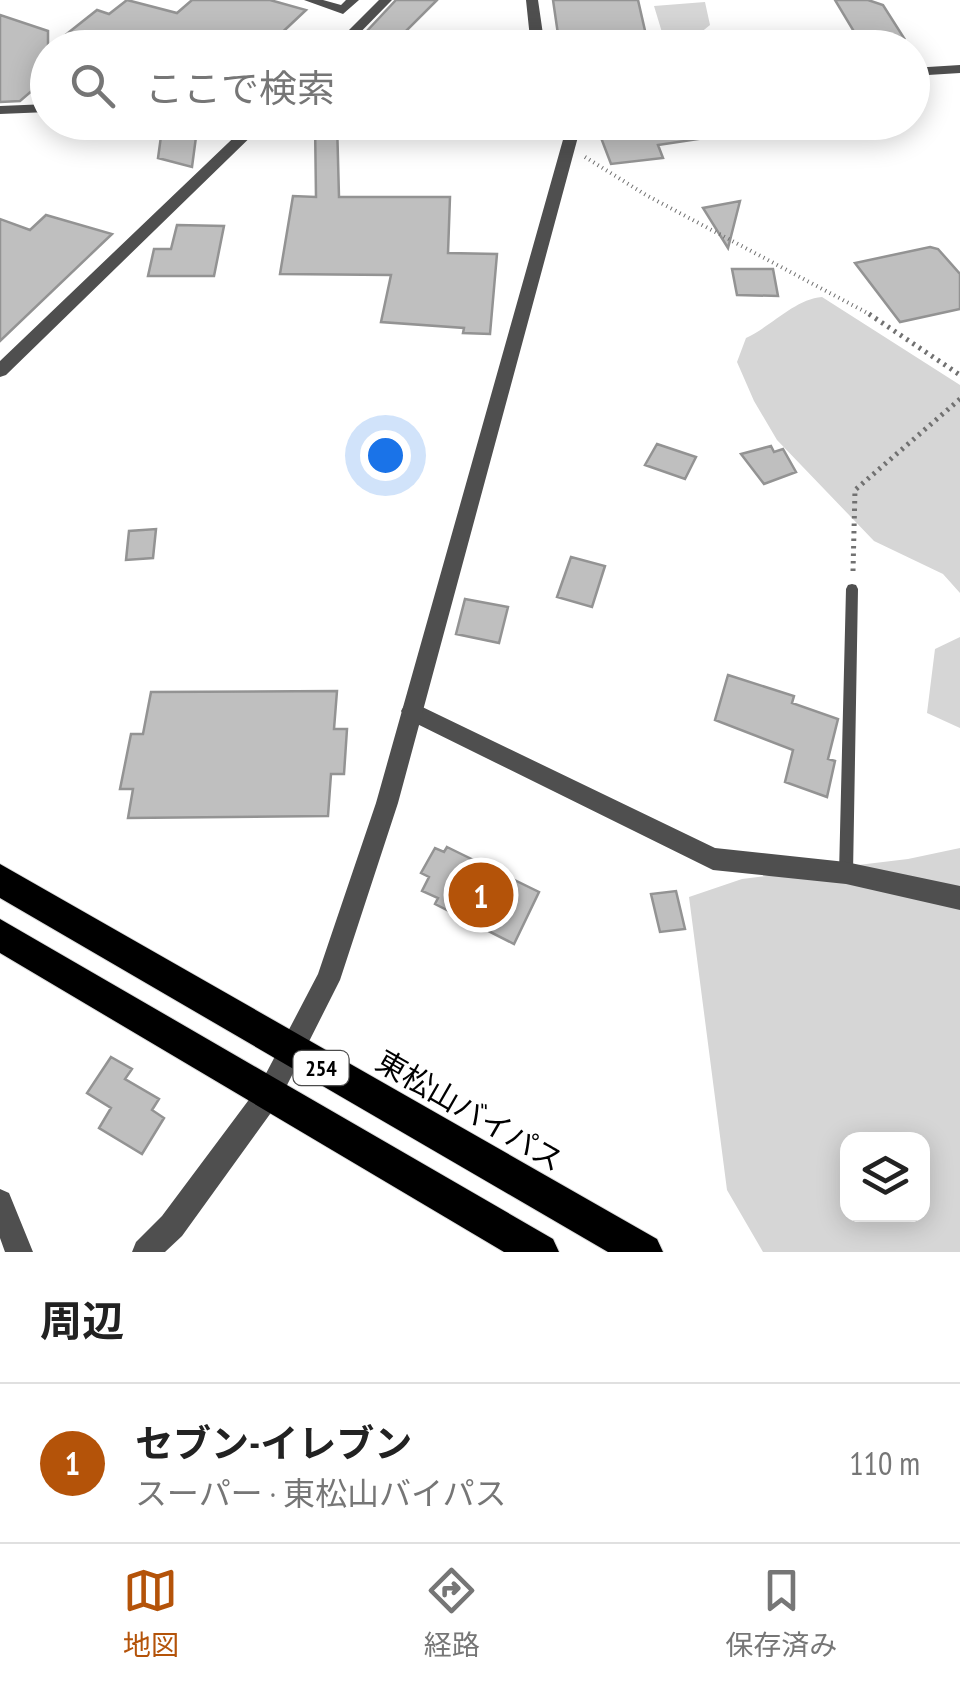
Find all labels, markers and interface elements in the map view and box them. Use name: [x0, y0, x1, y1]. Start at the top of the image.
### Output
search box: [30, 30, 930, 140]
icon: search: [65, 58, 120, 113]
text: ここで検索: [145, 63, 335, 112]
your location: [360, 430, 411, 481]
pin: 1: [448, 858, 514, 932]
street label: 東松山バイパス: [370, 1041, 570, 1179]
road number: 254: [294, 1051, 348, 1085]
map controls: [840, 1132, 930, 1222]
button: layers: [840, 1132, 930, 1222]
text: 周辺: [40, 1293, 124, 1348]
text: セブン-イレブン: [135, 1418, 412, 1467]
text: 1: [65, 1442, 80, 1484]
text: 110 m: [849, 1442, 920, 1484]
text: スーパー · 東松山バイパス: [135, 1472, 506, 1514]
tab: 地図: [123, 1563, 179, 1663]
tab: 経路: [424, 1563, 480, 1663]
tab: 保存済み: [725, 1563, 837, 1663]

